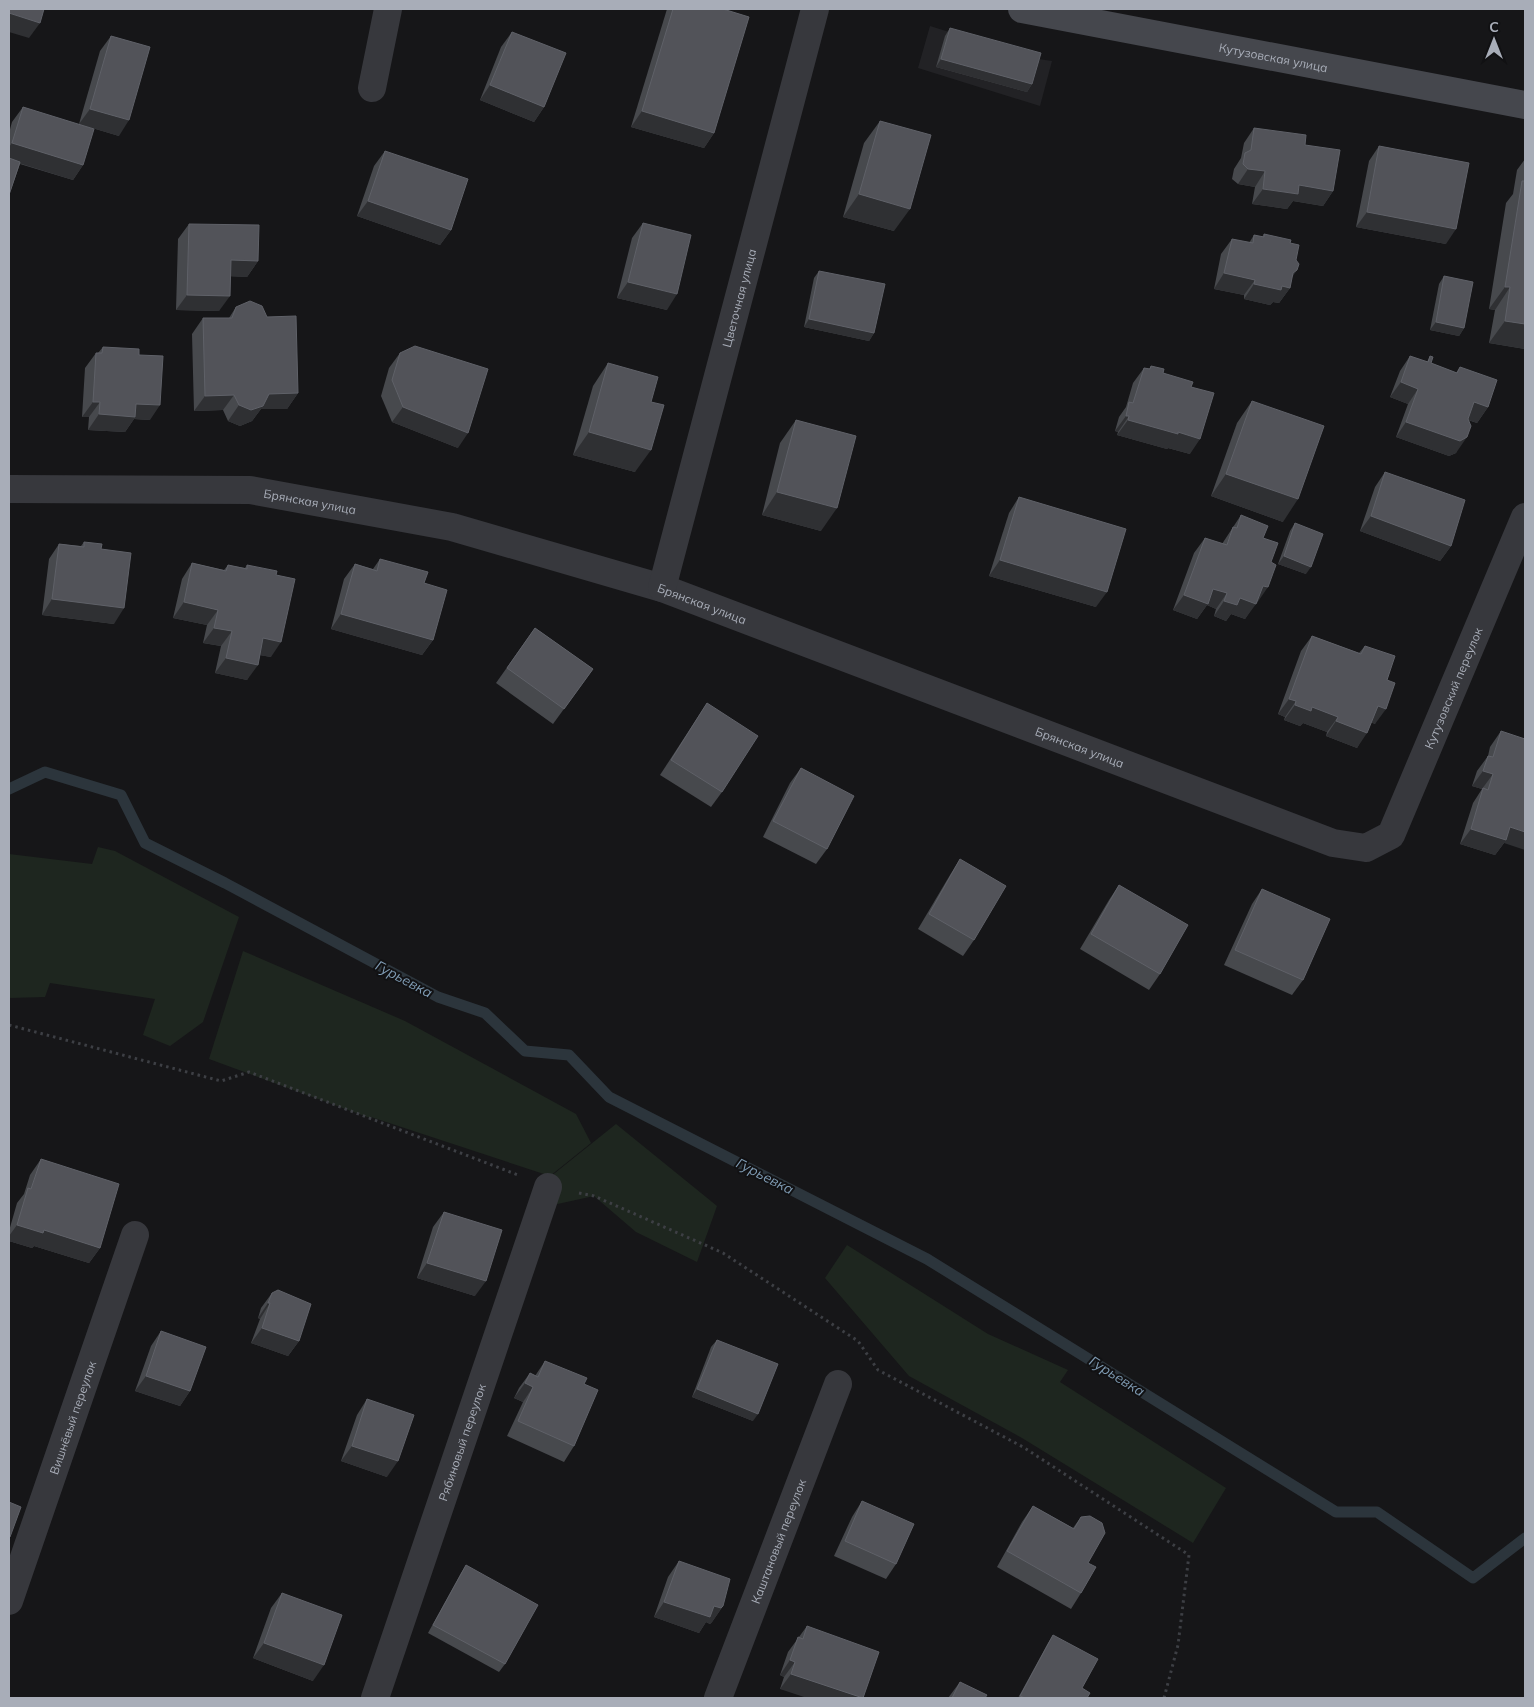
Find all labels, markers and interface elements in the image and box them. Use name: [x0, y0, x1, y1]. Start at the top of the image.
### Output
north arrow: [1469, 15, 1519, 65]
text: С: [1489, 18, 1499, 36]
street label: Кутузовская улица: [1218, 39, 1329, 75]
street label: Цветочная улица: [718, 247, 759, 349]
street label: Брянская улица: [263, 485, 357, 517]
street label: Брянская улица: [656, 580, 749, 627]
street label: Кутузовский переулок: [1421, 625, 1485, 751]
street label: Брянская улица: [1033, 723, 1126, 770]
water label: Гурьевка: [372, 957, 436, 1002]
water label: Гурьевка: [733, 1154, 797, 1198]
water label: Гурьевка: [1086, 1352, 1148, 1400]
street label: Вишнёвый переулок: [46, 1358, 99, 1476]
street label: Рябиновый переулок: [435, 1381, 489, 1503]
street label: Каштановый переулок: [747, 1476, 809, 1606]

